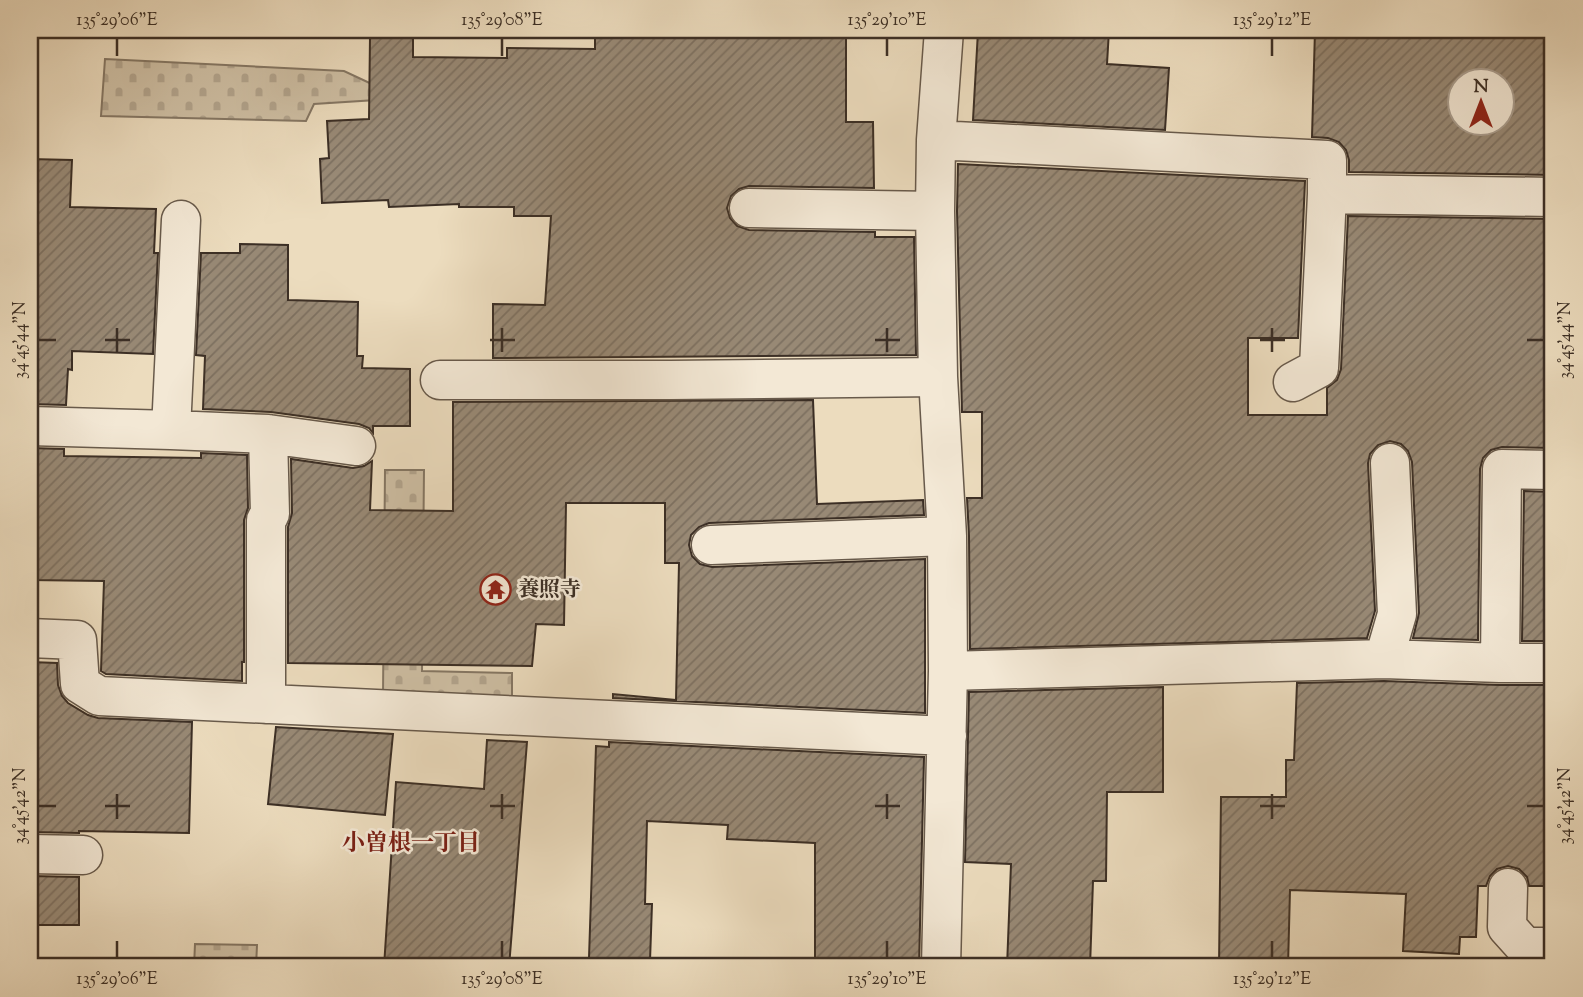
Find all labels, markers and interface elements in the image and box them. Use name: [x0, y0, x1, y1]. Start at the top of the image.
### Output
text: 135°29'06"E: [76, 8, 158, 34]
text: 135°29'08"E: [461, 8, 543, 34]
text: 135°29'10"E: [848, 8, 927, 34]
text: 135°29'12"E: [1233, 8, 1311, 34]
north arrow: [1446, 66, 1516, 136]
text: N: [1473, 74, 1489, 101]
text: 34°45'44"N: [8, 301, 34, 379]
text: 34°45'44"N: [1553, 301, 1579, 379]
temple icon: 養照寺: [478, 572, 512, 606]
place label: 養照寺: [518, 576, 581, 606]
text: 34°45'42"N: [8, 767, 34, 845]
text: 34°45'42"N: [1553, 767, 1579, 845]
district label: 小曽根一丁目: [342, 828, 480, 861]
text: 135°29'06"E: [76, 967, 158, 993]
text: 135°29'08"E: [461, 967, 543, 993]
text: 135°29'10"E: [848, 967, 927, 993]
text: 135°29'12"E: [1233, 967, 1311, 993]

